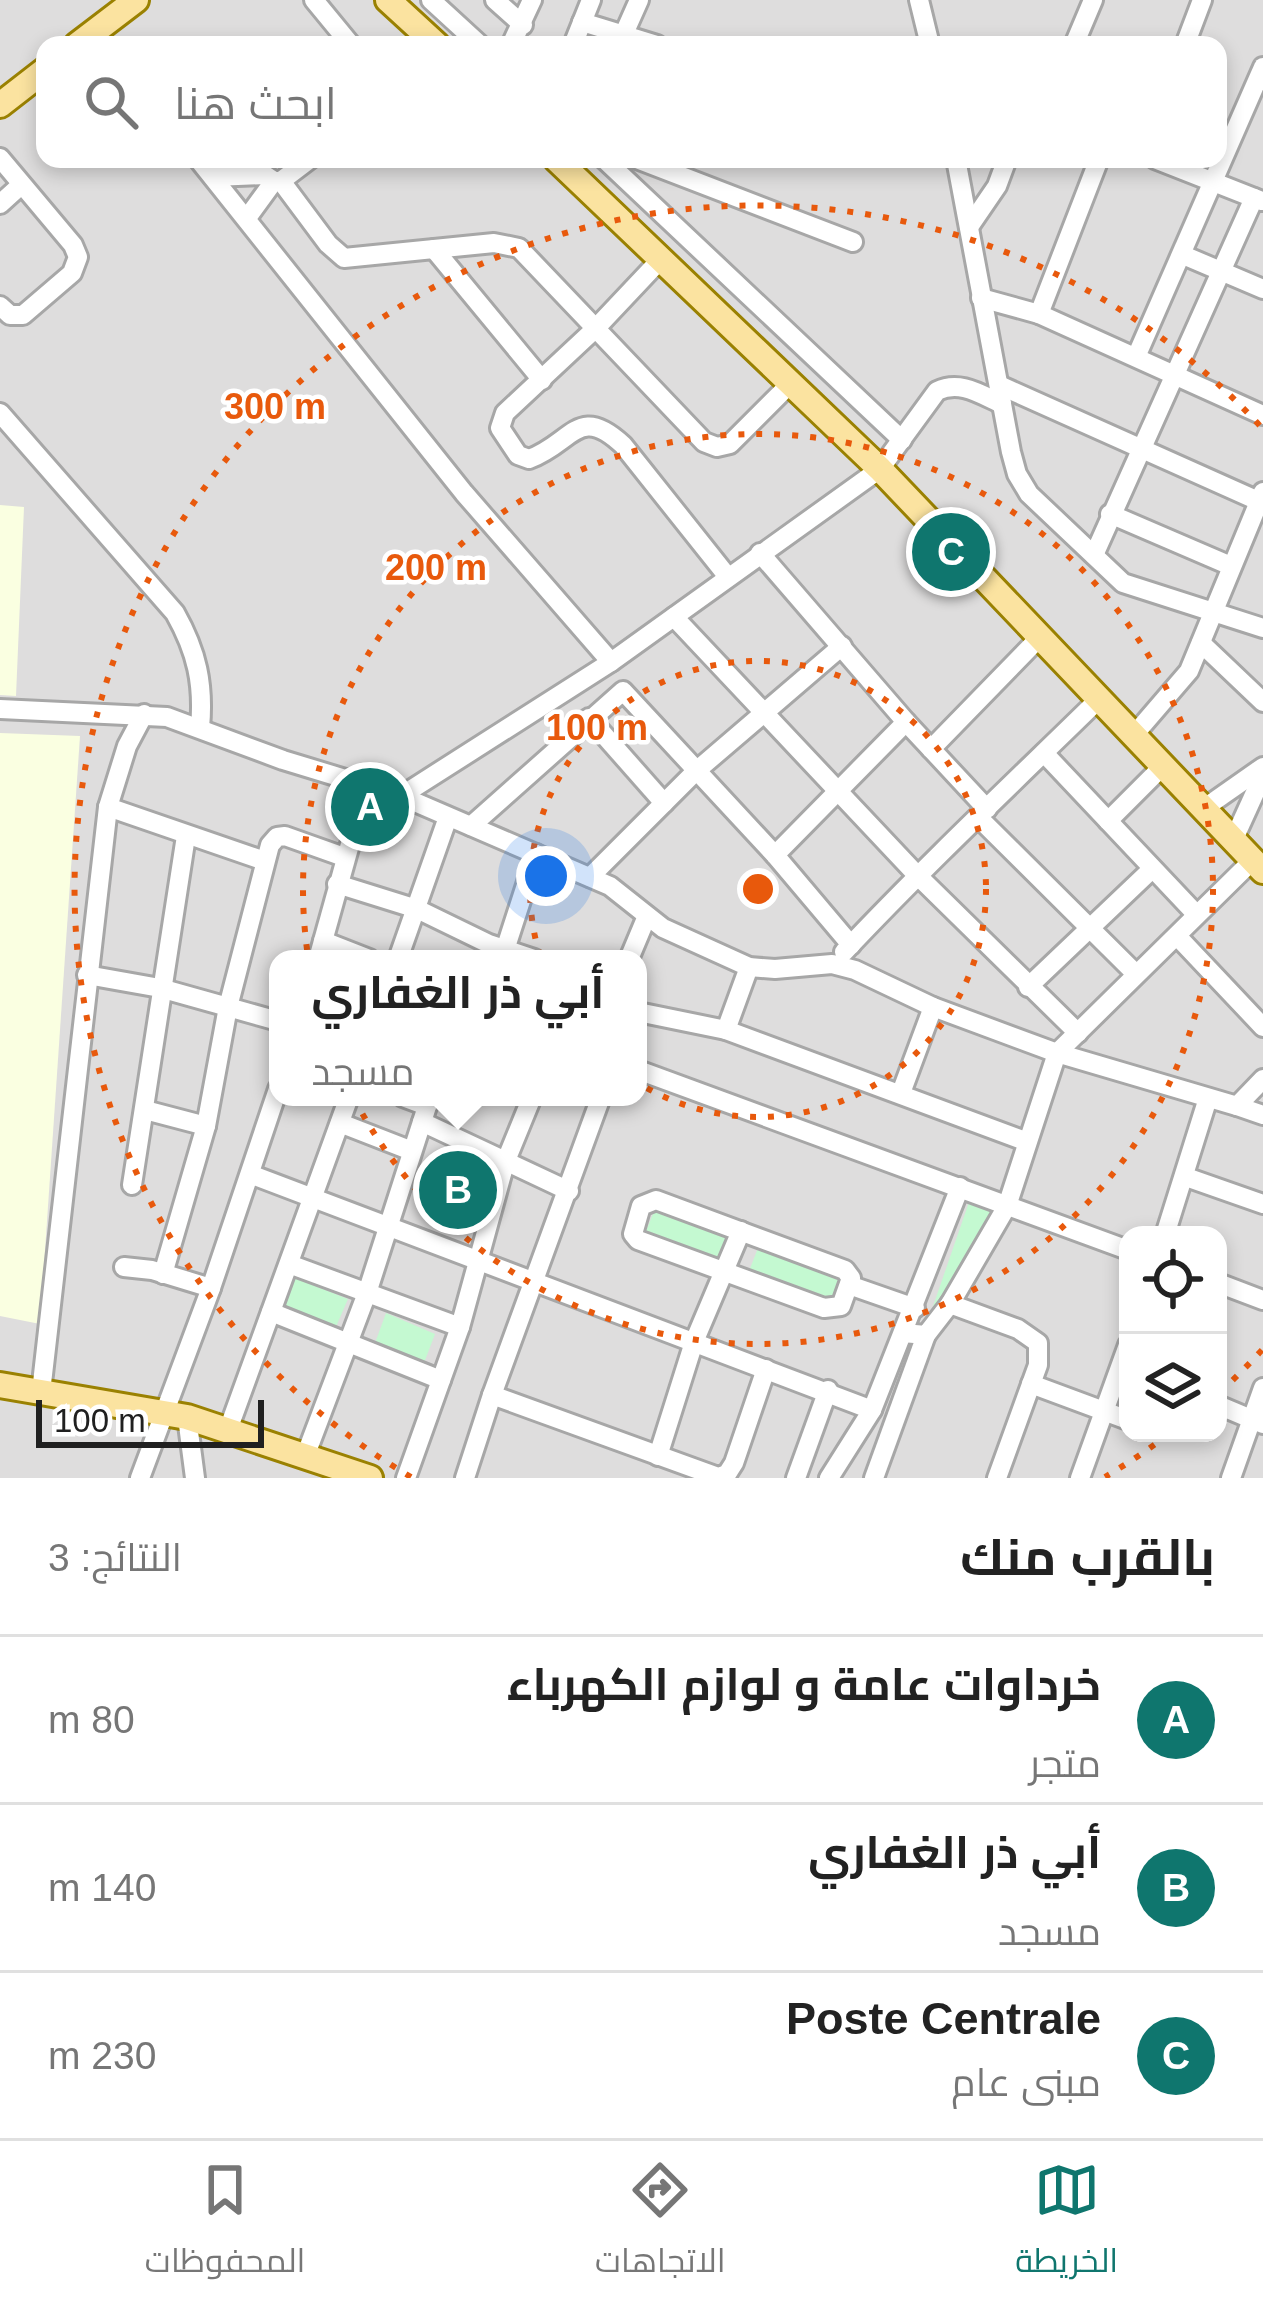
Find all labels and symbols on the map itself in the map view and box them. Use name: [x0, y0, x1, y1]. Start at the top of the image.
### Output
text: 300 m: [224, 386, 326, 427]
pin: C: [912, 507, 990, 597]
text: 200 m: [385, 547, 487, 588]
text: 100 m: [546, 707, 648, 748]
pin: A: [331, 762, 409, 852]
your location: [516, 846, 576, 906]
centre of rings: [737, 868, 779, 910]
pin: B: [419, 1145, 497, 1235]
scale bar: [36, 1394, 264, 1447]

